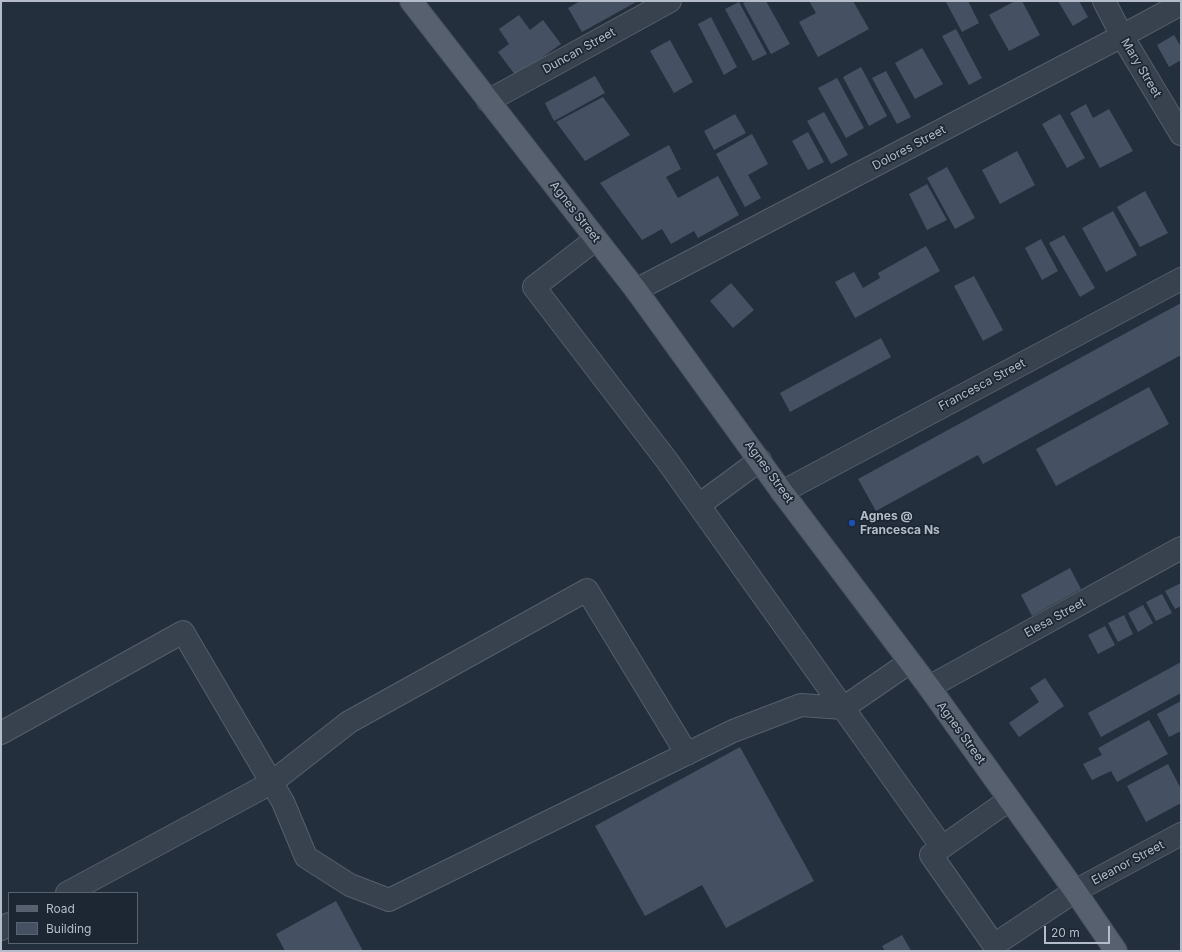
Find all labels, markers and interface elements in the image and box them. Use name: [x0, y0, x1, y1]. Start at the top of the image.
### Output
street label: Duncan Street: [540, 25, 618, 77]
street label: Mary Street: [1118, 36, 1164, 100]
street label: Dolores Street: [870, 123, 948, 173]
street label: Agnes Street: [547, 179, 603, 245]
street label: Francesca Street: [936, 356, 1028, 414]
street label: Agnes Street: [742, 438, 796, 506]
place label: Agnes @ Francesca Ns: [860, 509, 940, 537]
marker: Agnes @ Francesca Ns: [847, 518, 857, 528]
street label: Elesa Street: [1022, 595, 1088, 641]
street label: Agnes Street: [934, 699, 988, 767]
street label: Eleanor Street: [1089, 838, 1167, 888]
legend: [8, 892, 138, 944]
text: Road: [46, 901, 75, 916]
scale bar: [1046, 918, 1112, 944]
text: Building: [46, 921, 91, 936]
text: 20 m: [1051, 925, 1080, 940]

